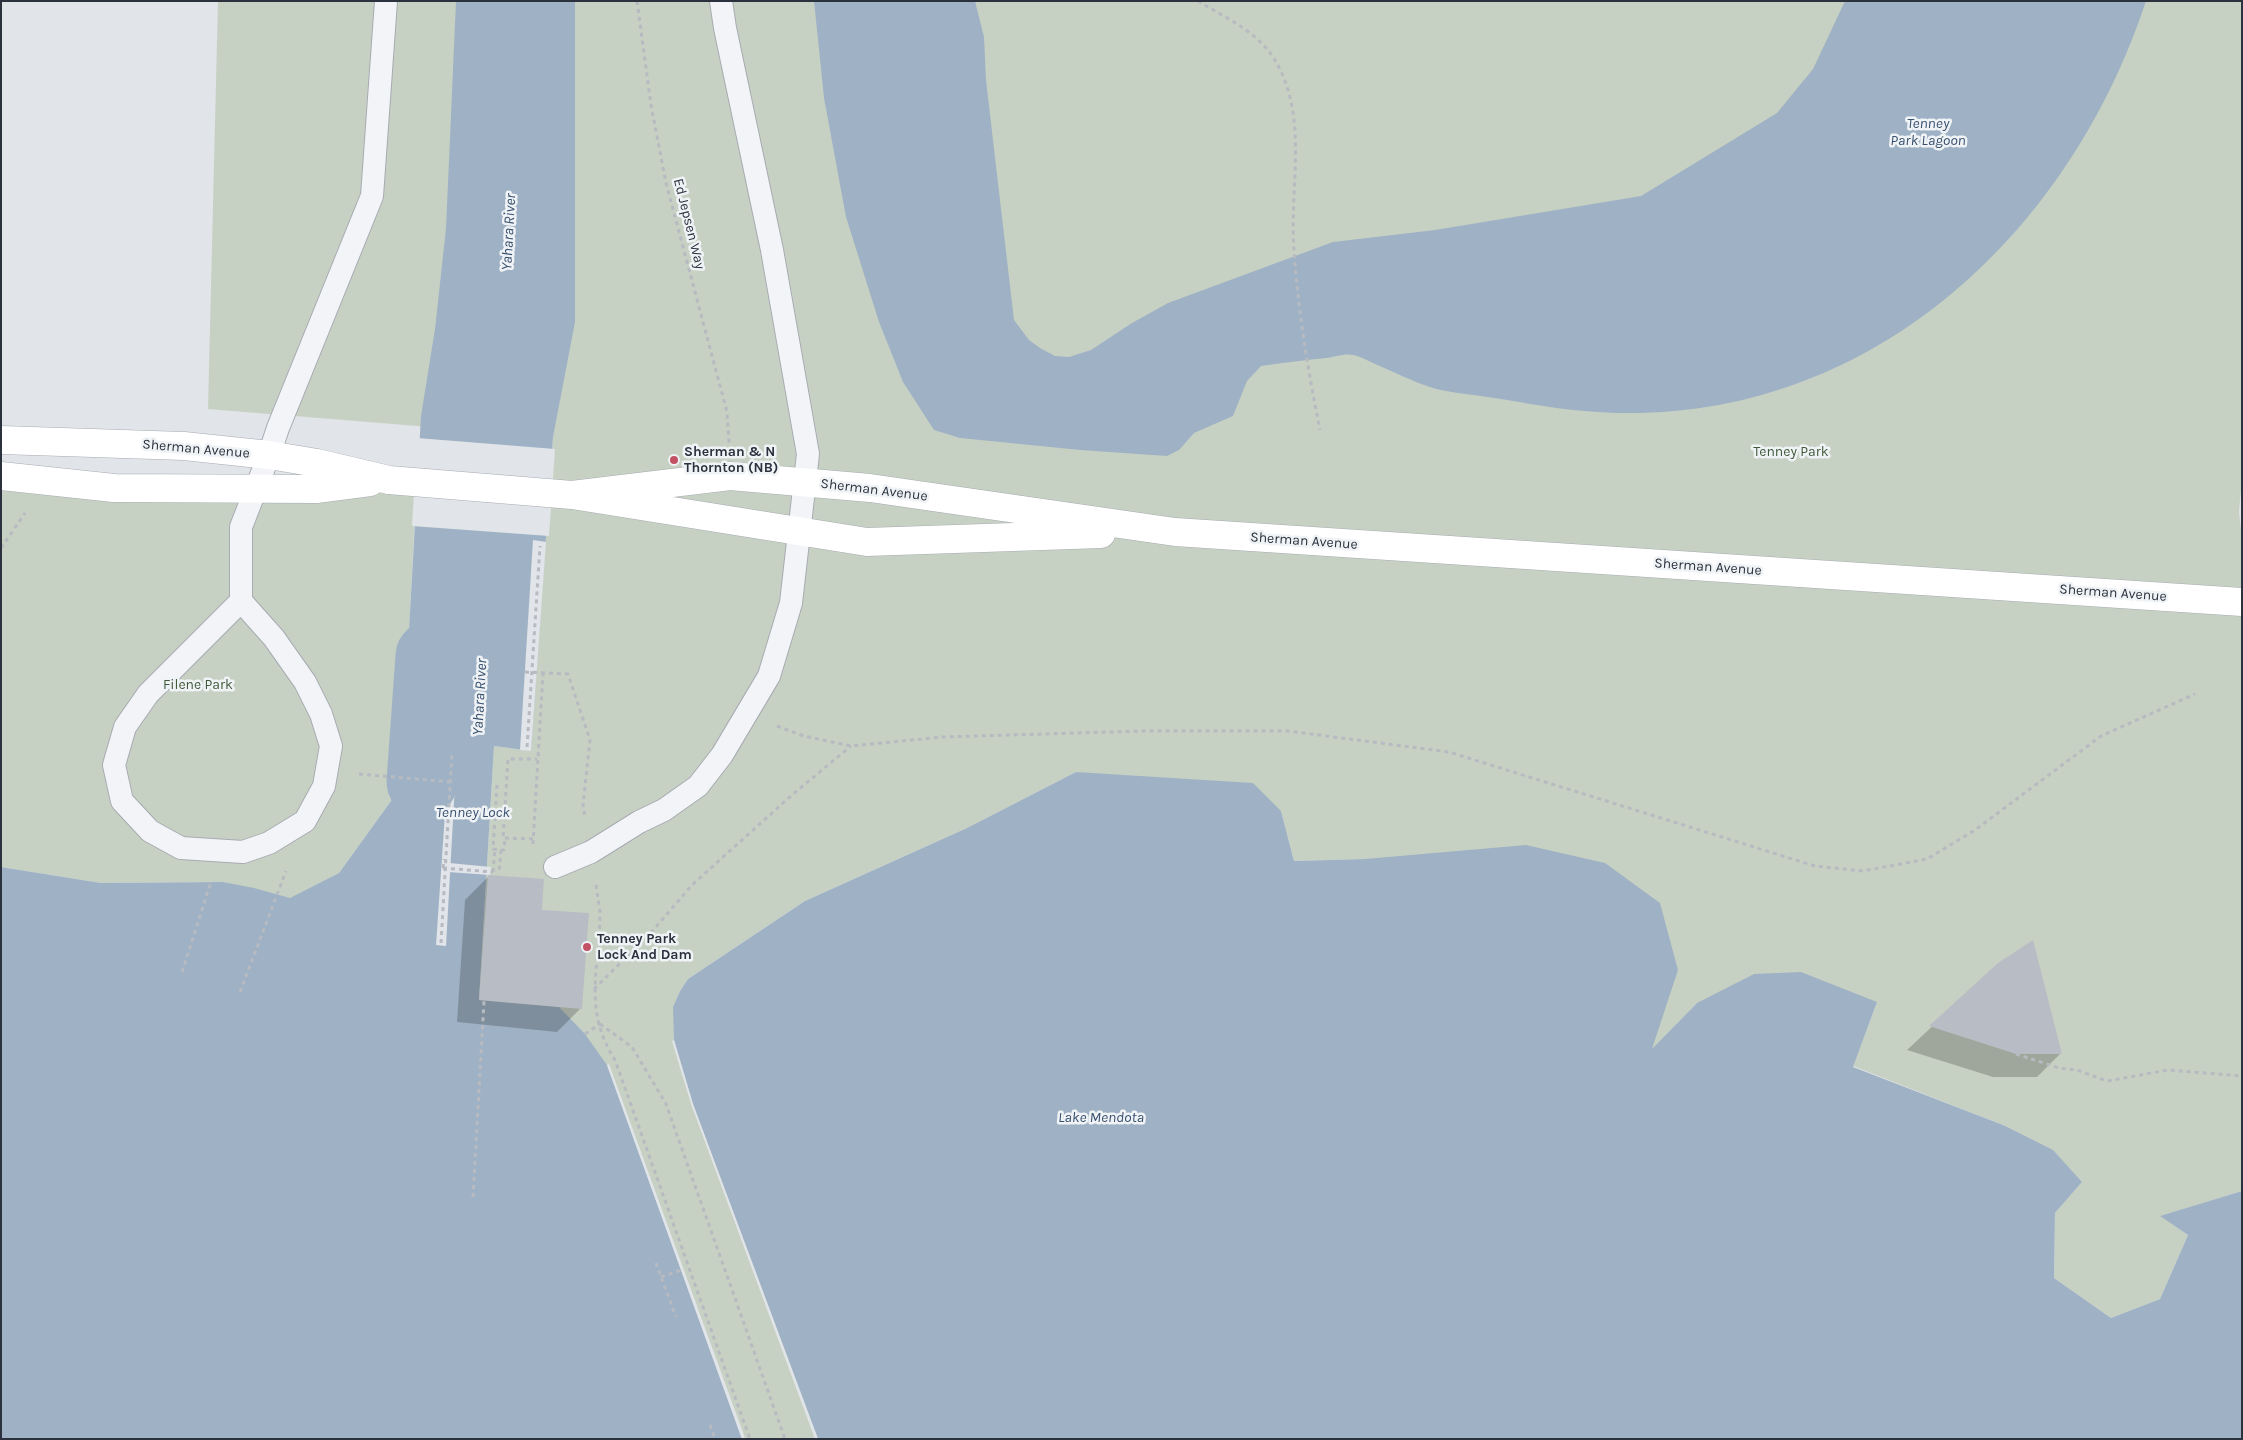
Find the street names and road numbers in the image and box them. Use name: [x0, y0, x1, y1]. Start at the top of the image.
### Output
street label: Ed Jepsen Way: [670, 177, 708, 271]
street label: Sherman Avenue: [142, 436, 250, 462]
street label: Sherman Avenue: [819, 475, 929, 505]
street label: Sherman Avenue: [1250, 529, 1358, 553]
street label: Sherman Avenue: [1654, 555, 1762, 579]
street label: Sherman Avenue: [2059, 581, 2167, 605]

